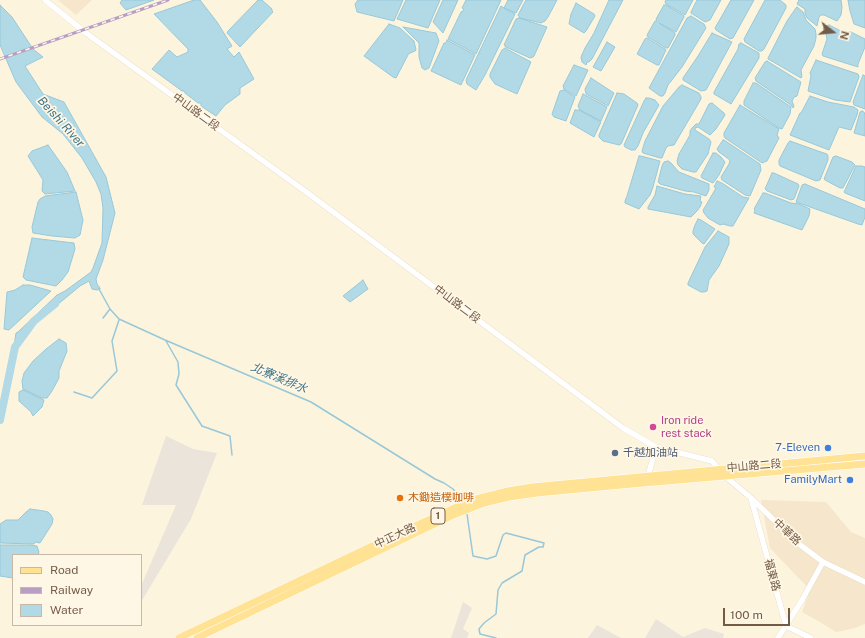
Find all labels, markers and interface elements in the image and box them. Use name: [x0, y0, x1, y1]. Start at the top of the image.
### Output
north arrow: [813, 12, 853, 52]
text: N: [838, 30, 851, 41]
street label: 中山路二段: [170, 90, 222, 134]
water label: Beishi River: [35, 94, 87, 150]
street label: 中山路二段: [431, 282, 483, 326]
water label: 北寮溪排水: [249, 360, 309, 396]
place label: Iron ride rest stack: [661, 414, 712, 440]
marker: Iron ride rest stack: [648, 422, 658, 432]
place label: 7-Eleven: [775, 441, 820, 455]
marker: 7-Eleven: [823, 443, 833, 453]
place label: 千越加油站: [623, 446, 678, 460]
marker: 千越加油站: [610, 448, 620, 458]
street label: 中山路二段: [726, 457, 782, 475]
place label: FamilyMart: [784, 473, 842, 487]
marker: FamilyMart: [845, 475, 855, 485]
place label: 木鋤造樸咖啡: [408, 491, 474, 505]
marker: 木鋤造樸咖啡: [395, 493, 405, 503]
road number: 1: [431, 508, 445, 524]
street label: 中華路: [770, 516, 804, 548]
street label: 中正大路: [372, 521, 418, 551]
legend: [12, 554, 142, 626]
street label: 福東路: [761, 557, 783, 593]
text: Road: [50, 563, 78, 577]
text: Railway: [50, 583, 93, 597]
scale bar: [725, 600, 792, 626]
text: Water: [50, 603, 83, 617]
text: 100 m: [730, 608, 763, 622]

